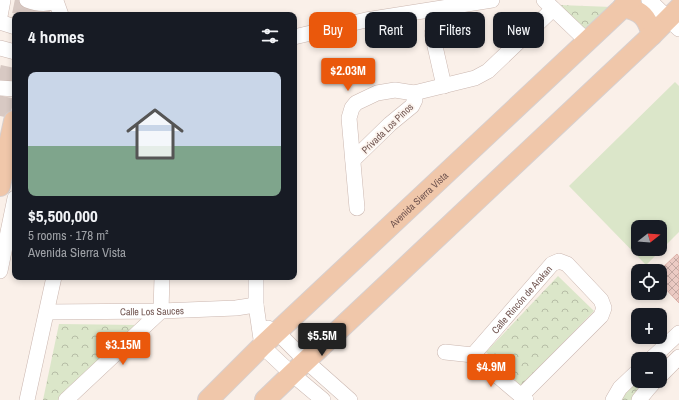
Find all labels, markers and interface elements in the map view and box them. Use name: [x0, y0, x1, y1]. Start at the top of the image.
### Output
chip: Buy: [309, 12, 357, 48]
chip: Rent: [365, 12, 417, 48]
chip: Filters: [425, 12, 485, 48]
chip: New: [493, 12, 544, 48]
text: 4 homes: [28, 25, 85, 48]
icon: filters: [259, 25, 281, 47]
pin: $2.03M: [315, 58, 381, 92]
text: $2.03M: [330, 62, 366, 79]
icon: home: [119, 98, 191, 170]
street label: Privada Los Pinos: [359, 100, 416, 156]
street label: Avenida Sierra Vista: [386, 169, 451, 231]
text: $5,500,000: [28, 204, 98, 227]
north arrow: [631, 220, 667, 256]
map controls: [631, 220, 667, 388]
text: 5 rooms · 178 m²: [28, 227, 109, 244]
text: Avenida Sierra Vista: [28, 244, 126, 261]
street label: Calle Rincón de Arakan: [489, 263, 555, 336]
button: locate: [631, 264, 667, 300]
street label: Calle Los Sauces: [120, 304, 184, 318]
button: +: [631, 308, 667, 344]
pin: $5.5M: [294, 323, 350, 357]
text: $5.5M: [307, 327, 337, 344]
pin: $3.15M: [90, 332, 156, 366]
text: $3.15M: [105, 336, 141, 353]
button: −: [631, 352, 667, 388]
pin: $4.9M: [463, 354, 519, 388]
text: $4.9M: [476, 358, 506, 375]

